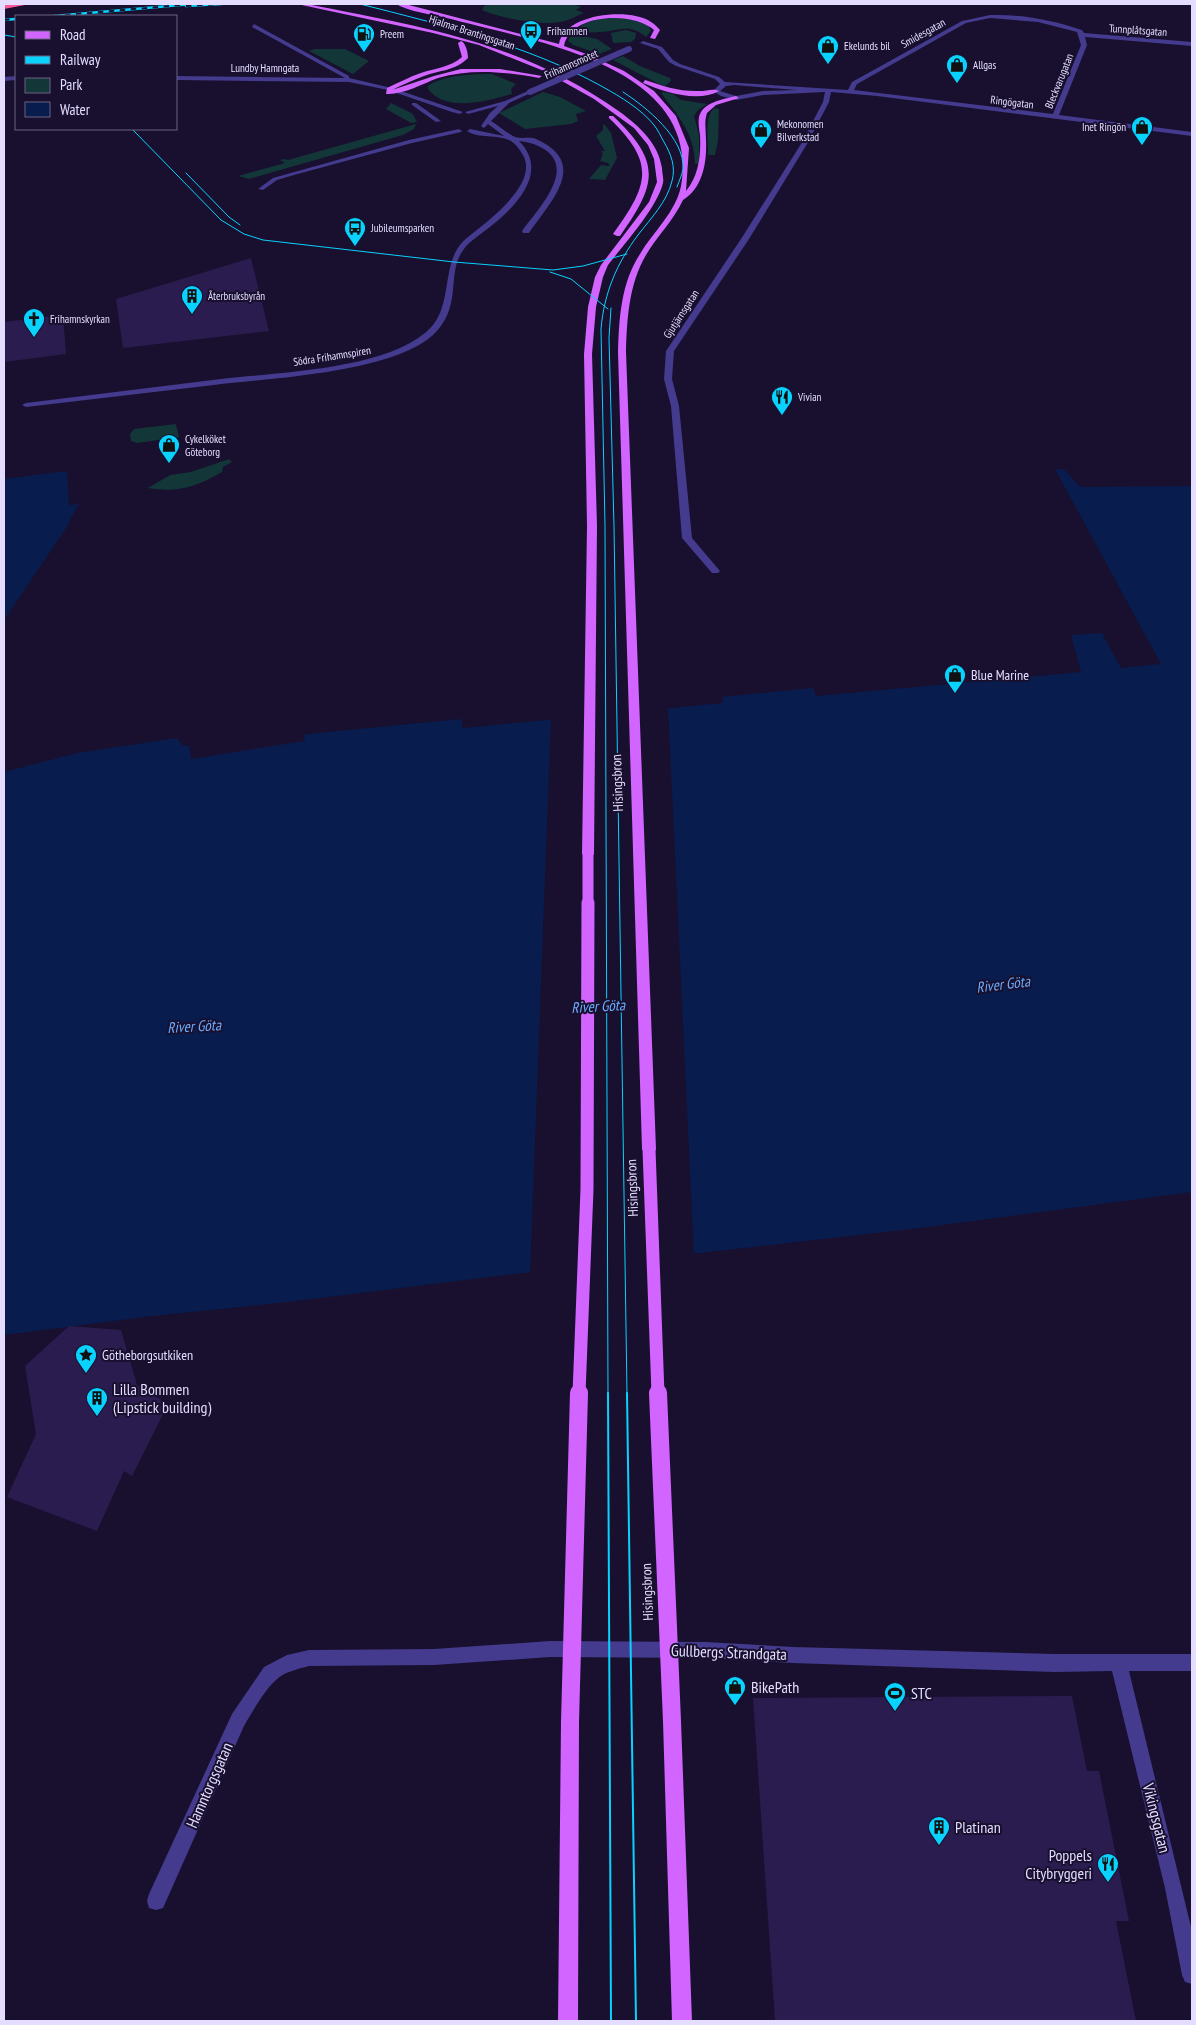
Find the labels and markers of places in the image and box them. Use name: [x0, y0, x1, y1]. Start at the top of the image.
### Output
bus stop icon: Frihamnen: [519, 19, 543, 50]
fuel station icon: Preem: [352, 22, 376, 53]
place label: Frihamnen: [547, 24, 588, 38]
place label: Preem: [380, 27, 404, 41]
shop icon: Ekelunds bil: [816, 34, 840, 65]
place label: Ekelunds bil: [844, 39, 891, 53]
shop icon: Allgas: [945, 53, 969, 84]
place label: Allgas: [973, 58, 996, 72]
shop icon: Inet Ringön: [1130, 115, 1154, 146]
place label: Mekonomen Bilverkstad: [777, 117, 824, 144]
shop icon: Mekonomen Bilverkstad: [749, 118, 773, 149]
place label: Inet Ringön: [1082, 120, 1126, 134]
bus stop icon: Jubileumsparken: [343, 216, 367, 247]
place label: Jubileumsparken: [370, 221, 434, 235]
building icon: Återbruksbyrån: [180, 284, 204, 315]
place label: Återbruksbyrån: [208, 289, 265, 303]
church icon: Frihamnskyrkan: [22, 307, 46, 338]
place label: Frihamnskyrkan: [50, 312, 110, 326]
restaurant icon: Vivian: [770, 385, 794, 416]
place label: Vivian: [797, 390, 822, 404]
place label: Cykelköket Göteborg: [185, 432, 226, 459]
shop icon: Cykelköket Göteborg: [157, 433, 181, 464]
shop icon: Blue Marine: [943, 663, 967, 694]
place label: Blue Marine: [971, 666, 1029, 684]
place icon: Götheborgsutkiken: [74, 1343, 98, 1374]
place label: Götheborgsutkiken: [102, 1346, 193, 1364]
place label: Lilla Bommen (Lipstick building): [113, 1379, 211, 1417]
building icon: Lilla Bommen (Lipstick building): [85, 1386, 109, 1417]
shop icon: BikePath: [723, 1675, 747, 1706]
place label: BikePath: [751, 1677, 799, 1697]
sports icon: STC: [883, 1681, 907, 1712]
place label: STC: [911, 1683, 932, 1703]
building icon: Platinan: [927, 1815, 951, 1846]
place label: Platinan: [955, 1817, 1001, 1837]
place label: Poppels Citybryggeri: [1025, 1845, 1092, 1883]
restaurant icon: Poppels Citybryggeri: [1096, 1852, 1120, 1883]

